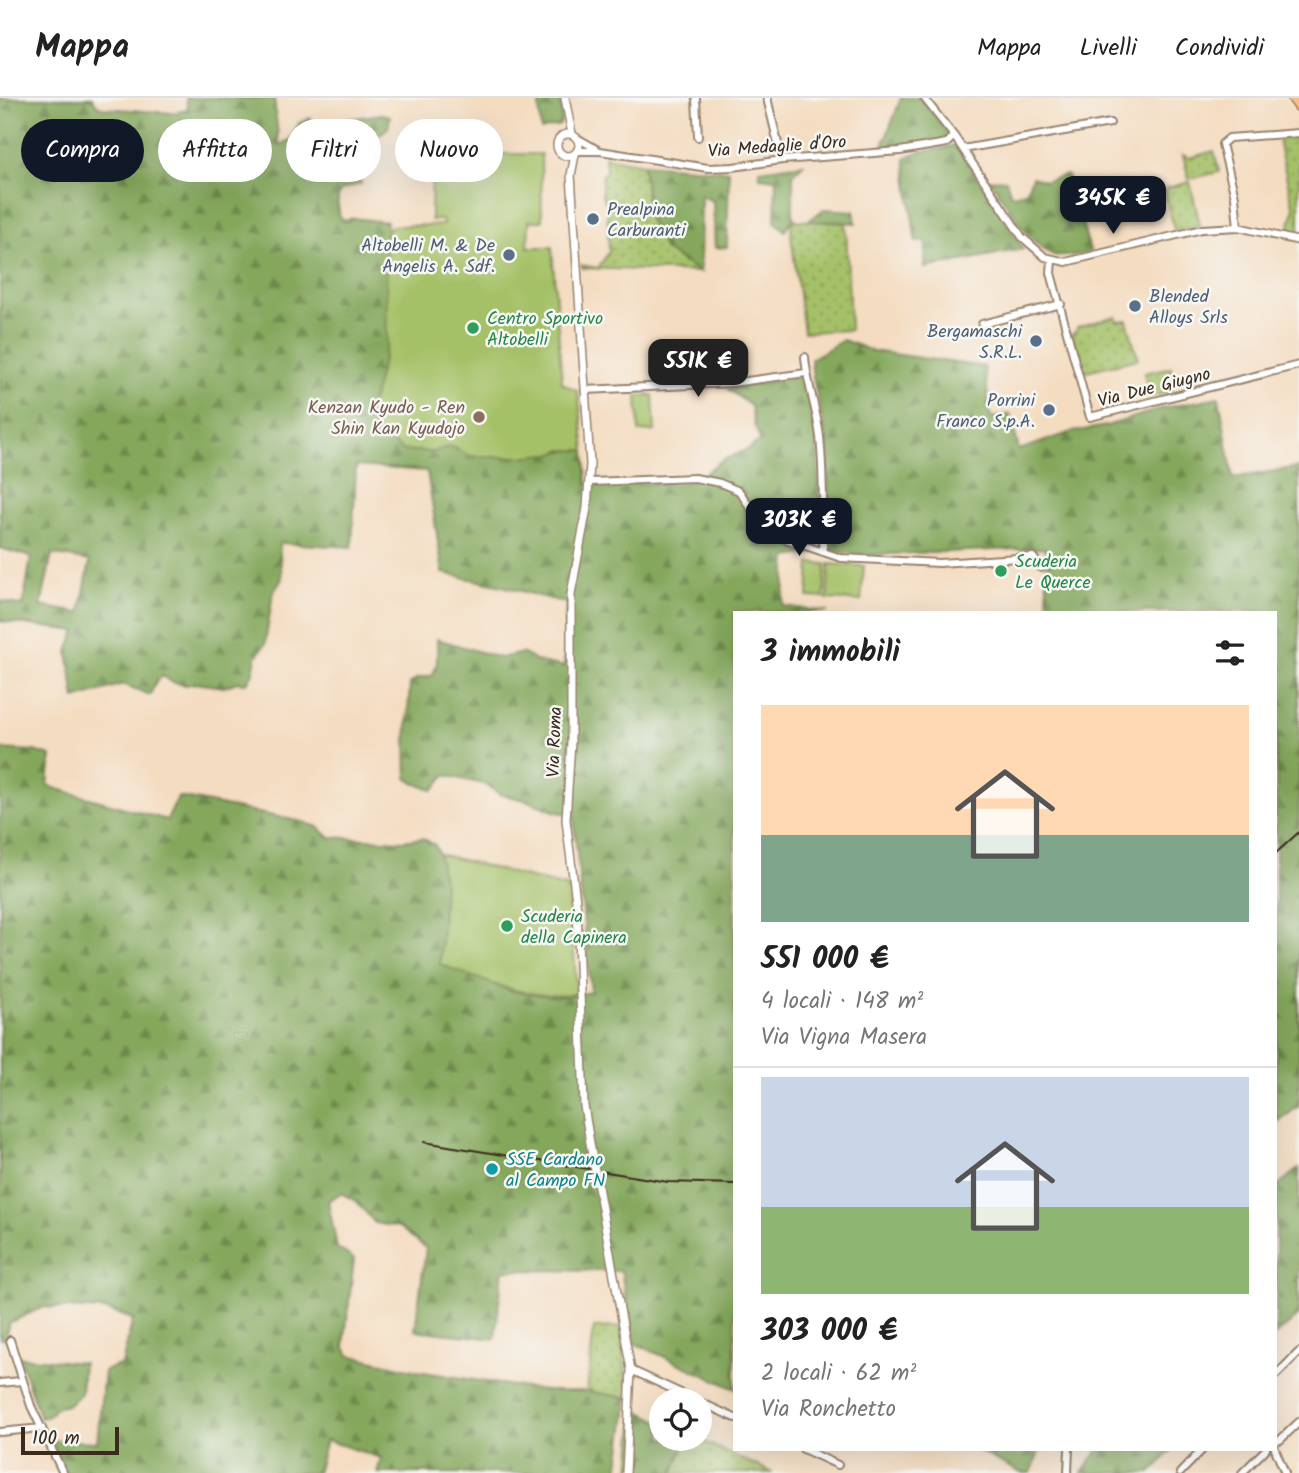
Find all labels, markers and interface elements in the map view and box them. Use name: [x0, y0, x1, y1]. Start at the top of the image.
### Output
text: Mappa: [35, 22, 129, 75]
text: Mappa: [977, 29, 1042, 68]
text: Livelli: [1080, 29, 1137, 68]
text: Condividi: [1175, 29, 1264, 68]
chip: Compra: [21, 119, 144, 182]
chip: Affitta: [158, 119, 272, 182]
chip: Filtri: [286, 119, 381, 182]
chip: Nuovo: [395, 119, 503, 182]
street label: Via Medaglie d'Oro: [707, 128, 847, 167]
pin: 345K €: [1056, 176, 1170, 236]
text: 345K €: [1076, 181, 1150, 217]
place label: Prealpina Carburanti: [607, 196, 686, 246]
marker: Prealpina Carburanti: [585, 211, 601, 227]
place label: Altobelli M. & De Angelis A. Sdf.: [361, 232, 495, 282]
marker: Altobelli M. & De Angelis A. Sdf.: [501, 247, 517, 263]
place label: Blended Alloys Srls: [1149, 283, 1228, 333]
marker: Blended Alloys Srls: [1127, 298, 1143, 314]
place label: Centro Sportivo Altobelli: [487, 305, 603, 355]
place label: Bergamaschi S.R.L.: [927, 318, 1023, 368]
marker: Centro Sportivo Altobelli: [465, 320, 481, 336]
marker: Bergamaschi S.R.L.: [1028, 333, 1044, 349]
pin: 551K €: [641, 340, 755, 399]
text: 551K €: [664, 344, 732, 380]
street label: Via Due Giugno: [1095, 360, 1214, 416]
place label: Porrini Franco S.p.A.: [936, 387, 1036, 437]
place label: Kenzan Kyudo - Ren Shin Kan Kyudojo: [308, 394, 465, 444]
marker: Porrini Franco S.p.A.: [1041, 402, 1057, 418]
marker: Kenzan Kyudo - Ren Shin Kan Kyudojo: [471, 409, 487, 425]
pin: 303K €: [742, 498, 856, 558]
text: 303K €: [762, 503, 836, 539]
place label: Scuderia Le Querce: [1015, 548, 1091, 598]
marker: Scuderia Le Querce: [993, 563, 1009, 579]
text: 3 immobili: [761, 629, 900, 677]
icon: filters: [1211, 634, 1249, 672]
street label: Via Roma: [540, 706, 571, 778]
icon: home: [942, 751, 1068, 877]
place label: Scuderia della Capinera: [521, 903, 627, 953]
marker: Scuderia della Capinera: [499, 918, 515, 934]
text: 551 000 €: [761, 936, 889, 984]
text: 4 locali · 148 m²: [761, 984, 923, 1020]
text: Via Vigna Masera: [761, 1020, 927, 1056]
icon: home: [942, 1123, 1068, 1249]
place label: SSE Cardano al Campo FN: [506, 1146, 605, 1196]
marker: SSE Cardano al Campo FN: [484, 1161, 500, 1177]
text: 303 000 €: [761, 1308, 898, 1356]
text: 2 locali · 62 m²: [761, 1356, 916, 1392]
map controls: [649, 1388, 712, 1451]
button: locate: [649, 1388, 712, 1451]
text: Via Ronchetto: [761, 1392, 896, 1428]
scale bar: [21, 1424, 119, 1456]
text: 100 m: [32, 1424, 80, 1454]

